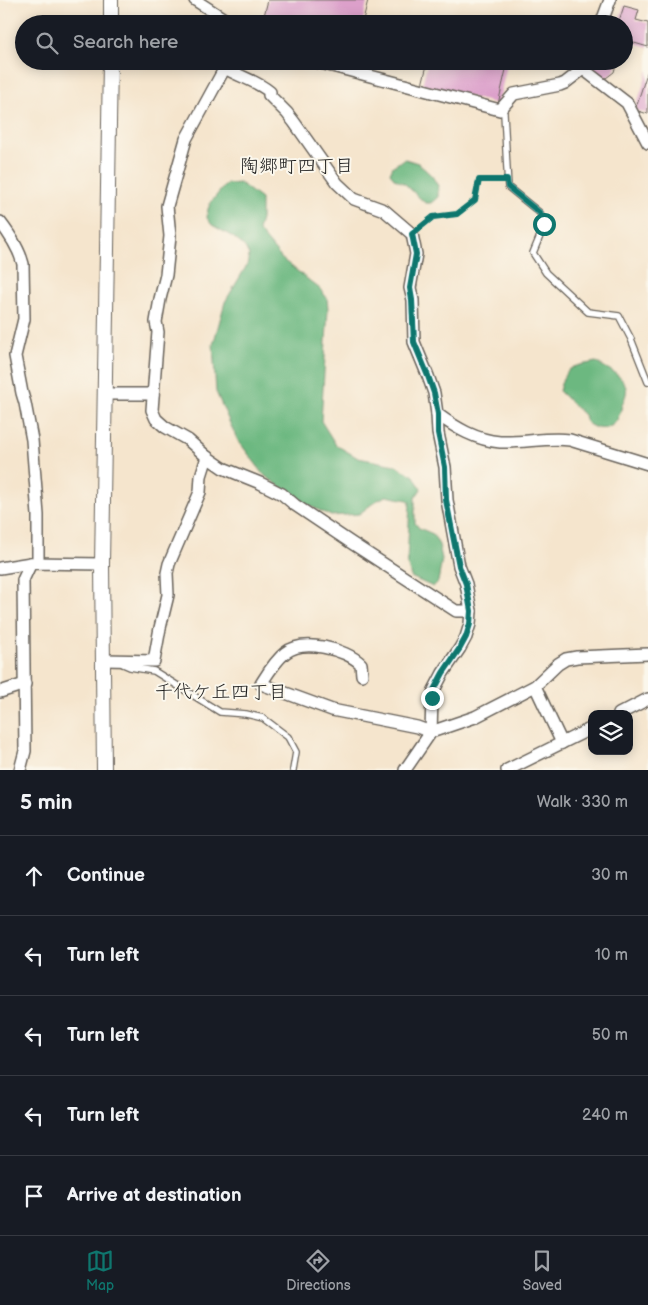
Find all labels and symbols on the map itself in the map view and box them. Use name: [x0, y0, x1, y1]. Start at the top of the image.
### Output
district label: 陶郷町四丁目: [240, 155, 354, 178]
route start: [533, 213, 556, 236]
district label: 千代ケ丘四丁目: [154, 681, 288, 704]
route end: [421, 687, 444, 710]

